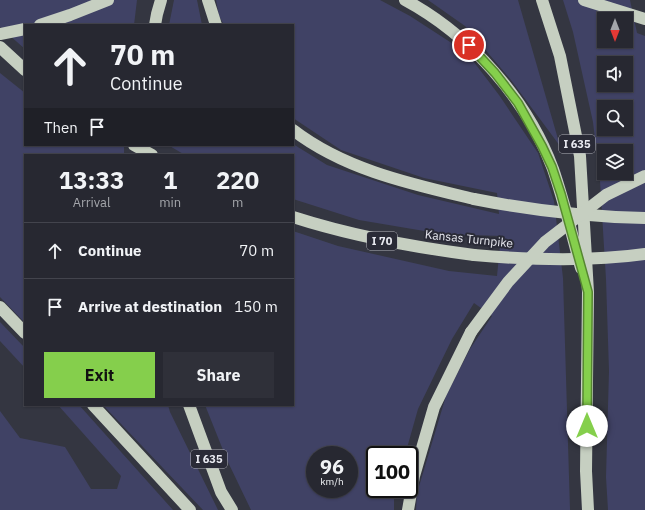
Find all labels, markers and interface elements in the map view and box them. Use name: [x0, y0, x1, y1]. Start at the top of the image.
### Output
north arrow: [597, 12, 633, 48]
map controls: [597, 12, 633, 180]
pin: [452, 28, 486, 62]
icon: arrive: [458, 34, 480, 56]
text: 70 m: [110, 36, 175, 73]
icon: ahead: [44, 40, 96, 92]
button: sound: [597, 56, 633, 92]
text: Continue: [110, 72, 183, 95]
button: search: [597, 100, 633, 136]
icon: arrive: [86, 116, 108, 138]
text: Then: [44, 118, 78, 137]
road number: I 635: [559, 135, 595, 153]
button: layers: [597, 144, 633, 180]
text: 13:33: [59, 164, 124, 196]
text: 1: [163, 164, 177, 196]
text: 220: [216, 164, 259, 196]
text: Arrival: [73, 194, 111, 211]
text: min: [159, 194, 181, 211]
text: m: [232, 194, 243, 211]
street label: Kansas Turnpike: [424, 226, 514, 251]
road number: I 70: [367, 232, 397, 250]
icon: ahead: [44, 240, 66, 262]
text: Continue: [78, 241, 142, 260]
text: 70 m: [239, 241, 274, 260]
icon: arrive: [44, 296, 66, 318]
text: Arrive at destination: [78, 297, 222, 316]
text: 150 m: [234, 297, 278, 316]
button: Exit: [44, 352, 155, 398]
button: Share: [163, 352, 274, 398]
position arrow: [566, 405, 608, 447]
speed limit sign: 100: [366, 446, 418, 498]
road number: I 635: [191, 450, 227, 468]
text: 96: [320, 453, 344, 480]
text: km/h: [320, 475, 344, 488]

